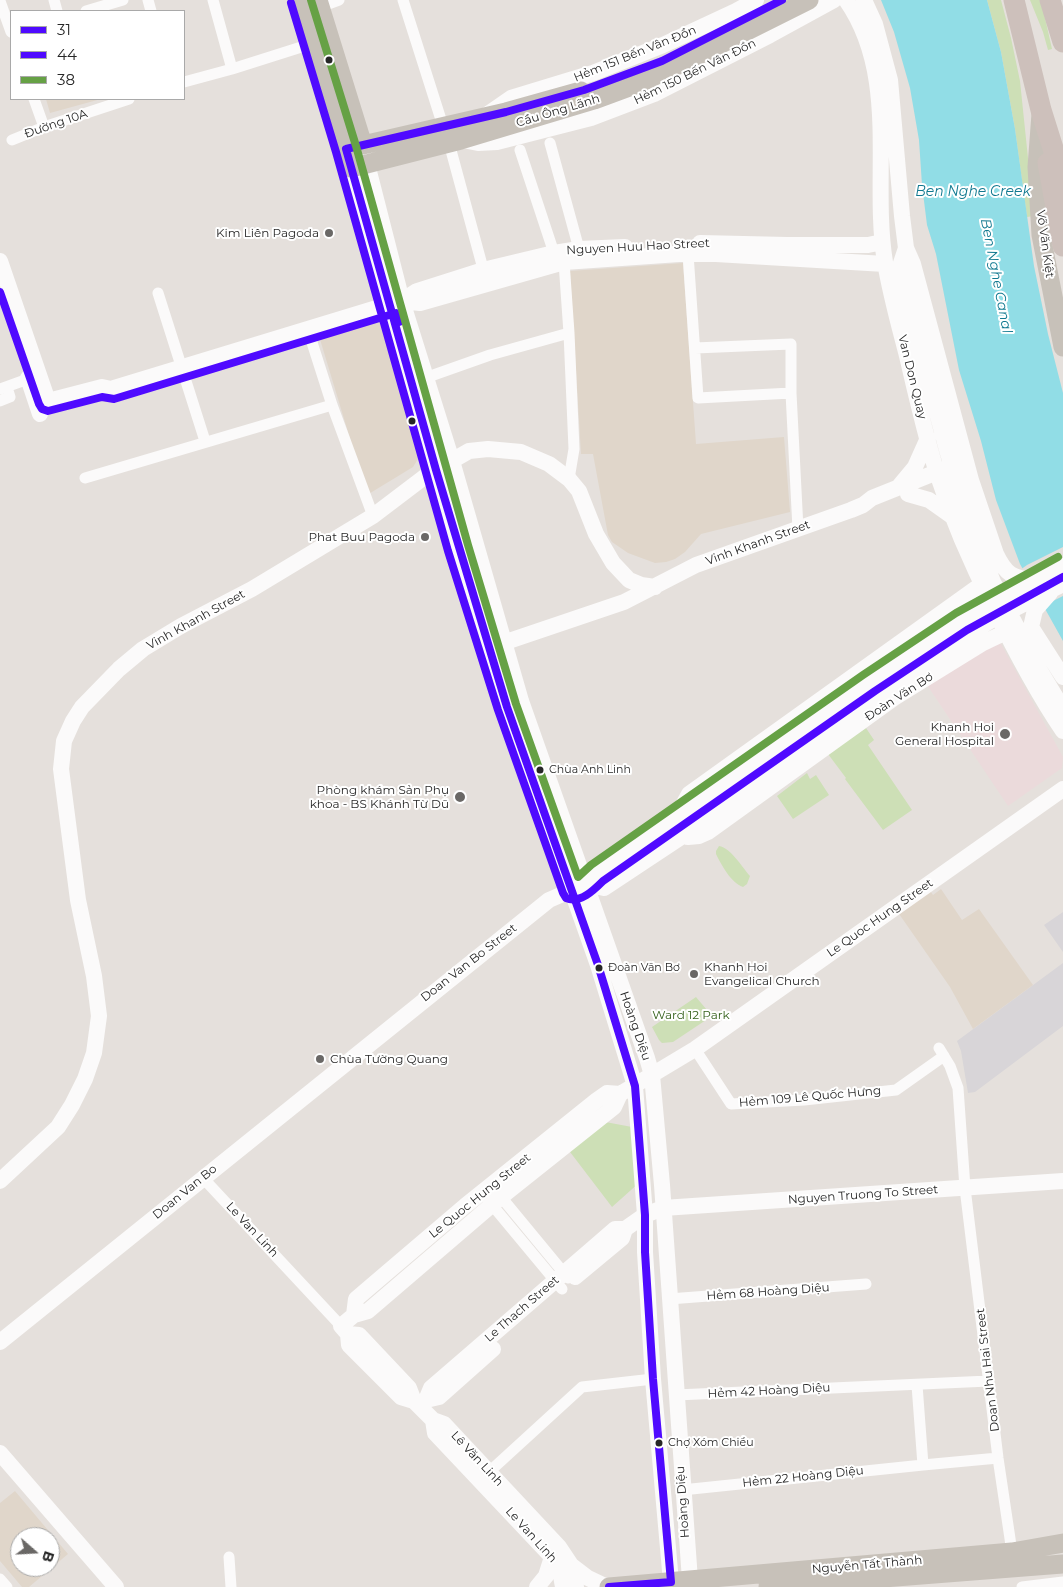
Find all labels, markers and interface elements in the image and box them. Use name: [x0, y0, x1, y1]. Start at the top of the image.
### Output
legend: [10, 10, 185, 100]
text: 31: [57, 20, 71, 39]
street label: Hẻm 151 Bến Vân Đồn: [572, 23, 698, 85]
street label: Hẻm 150 Bến Vân Đồn: [631, 36, 759, 108]
text: 44: [57, 45, 77, 64]
unlabelled marker: [324, 55, 334, 65]
text: 38: [57, 70, 75, 89]
street label: Cầu Ông Lãnh: [514, 91, 602, 131]
street label: Đường 10A: [23, 107, 89, 141]
water label: Ben Nghe Creek: [915, 184, 1031, 200]
street label: Võ Văn Kiệt: [1033, 209, 1057, 279]
water label: Ben Nghe Canal: [977, 217, 1015, 335]
place label: Kim Liên Pagoda: [216, 226, 319, 240]
marker: Kim Liên Pagoda: [323, 227, 335, 239]
street label: Nguyen Huu Hao Street: [566, 236, 710, 258]
street label: Van Don Quay: [895, 333, 929, 421]
unlabelled marker: [407, 416, 417, 426]
street label: Vinh Khanh Street: [704, 517, 812, 569]
place label: Phat Buu Pagoda: [308, 530, 415, 544]
marker: Phat Buu Pagoda: [419, 531, 431, 543]
street label: Vinh Khanh Street: [144, 587, 248, 653]
street label: Đoàn Văn Bơ: [862, 670, 936, 724]
place label: Khanh Hoi General Hospital: [895, 720, 994, 748]
marker: Khanh Hoi General Hospital: [998, 727, 1012, 741]
place label: Chùa Anh Linh: [549, 763, 631, 777]
marker: Chùa Anh Linh: [535, 765, 545, 775]
place label: Phòng khám Sản Phụ khoa - BS Khánh Từ Dũ: [310, 783, 449, 811]
marker: Phòng khám Sản Phụ khoa - BS Khánh Từ Dũ: [453, 790, 467, 804]
street label: Le Quoc Hung Street: [824, 876, 936, 960]
street label: Doan Van Bo Street: [418, 921, 520, 1005]
place label: Khanh Hoi Evangelical Church: [704, 960, 820, 988]
place label: Đoàn Văn Bơ: [608, 961, 680, 975]
marker: Đoàn Văn Bơ: [594, 963, 604, 973]
marker: Khanh Hoi Evangelical Church: [688, 968, 700, 980]
street label: Hoàng Diệu: [616, 990, 654, 1062]
park label: Ward 12 Park: [652, 1008, 730, 1022]
place label: Chùa Tường Quang: [330, 1052, 448, 1066]
marker: Chùa Tường Quang: [314, 1053, 326, 1065]
street label: Hẻm 109 Lê Quốc Hưng: [738, 1084, 882, 1110]
street label: Le Quoc Hung Street: [426, 1151, 534, 1241]
street label: Doan Van Bo: [150, 1162, 220, 1222]
street label: Nguyen Truong To Street: [787, 1183, 939, 1207]
street label: Le Van Linh: [223, 1200, 281, 1260]
street label: Le Thach Street: [482, 1273, 562, 1345]
street label: Hẻm 68 Hoàng Diệu: [706, 1281, 830, 1303]
street label: Doan Nhu Hai Street: [973, 1307, 1003, 1433]
street label: Hẻm 42 Hoàng Diệu: [707, 1381, 831, 1401]
street label: Lê Văn Linh: [448, 1429, 506, 1489]
place label: Chợ Xóm Chiều: [668, 1436, 754, 1450]
marker: Chợ Xóm Chiều: [654, 1438, 664, 1448]
street label: Hẻm 22 Hoàng Diệu: [742, 1463, 864, 1491]
street label: Hoàng Diệu: [673, 1465, 693, 1539]
street label: Le Van Linh: [502, 1504, 560, 1566]
north arrow: [10, 1527, 60, 1577]
text: B: [38, 1549, 58, 1565]
street label: Nguyễn Tất Thành: [811, 1553, 923, 1577]

